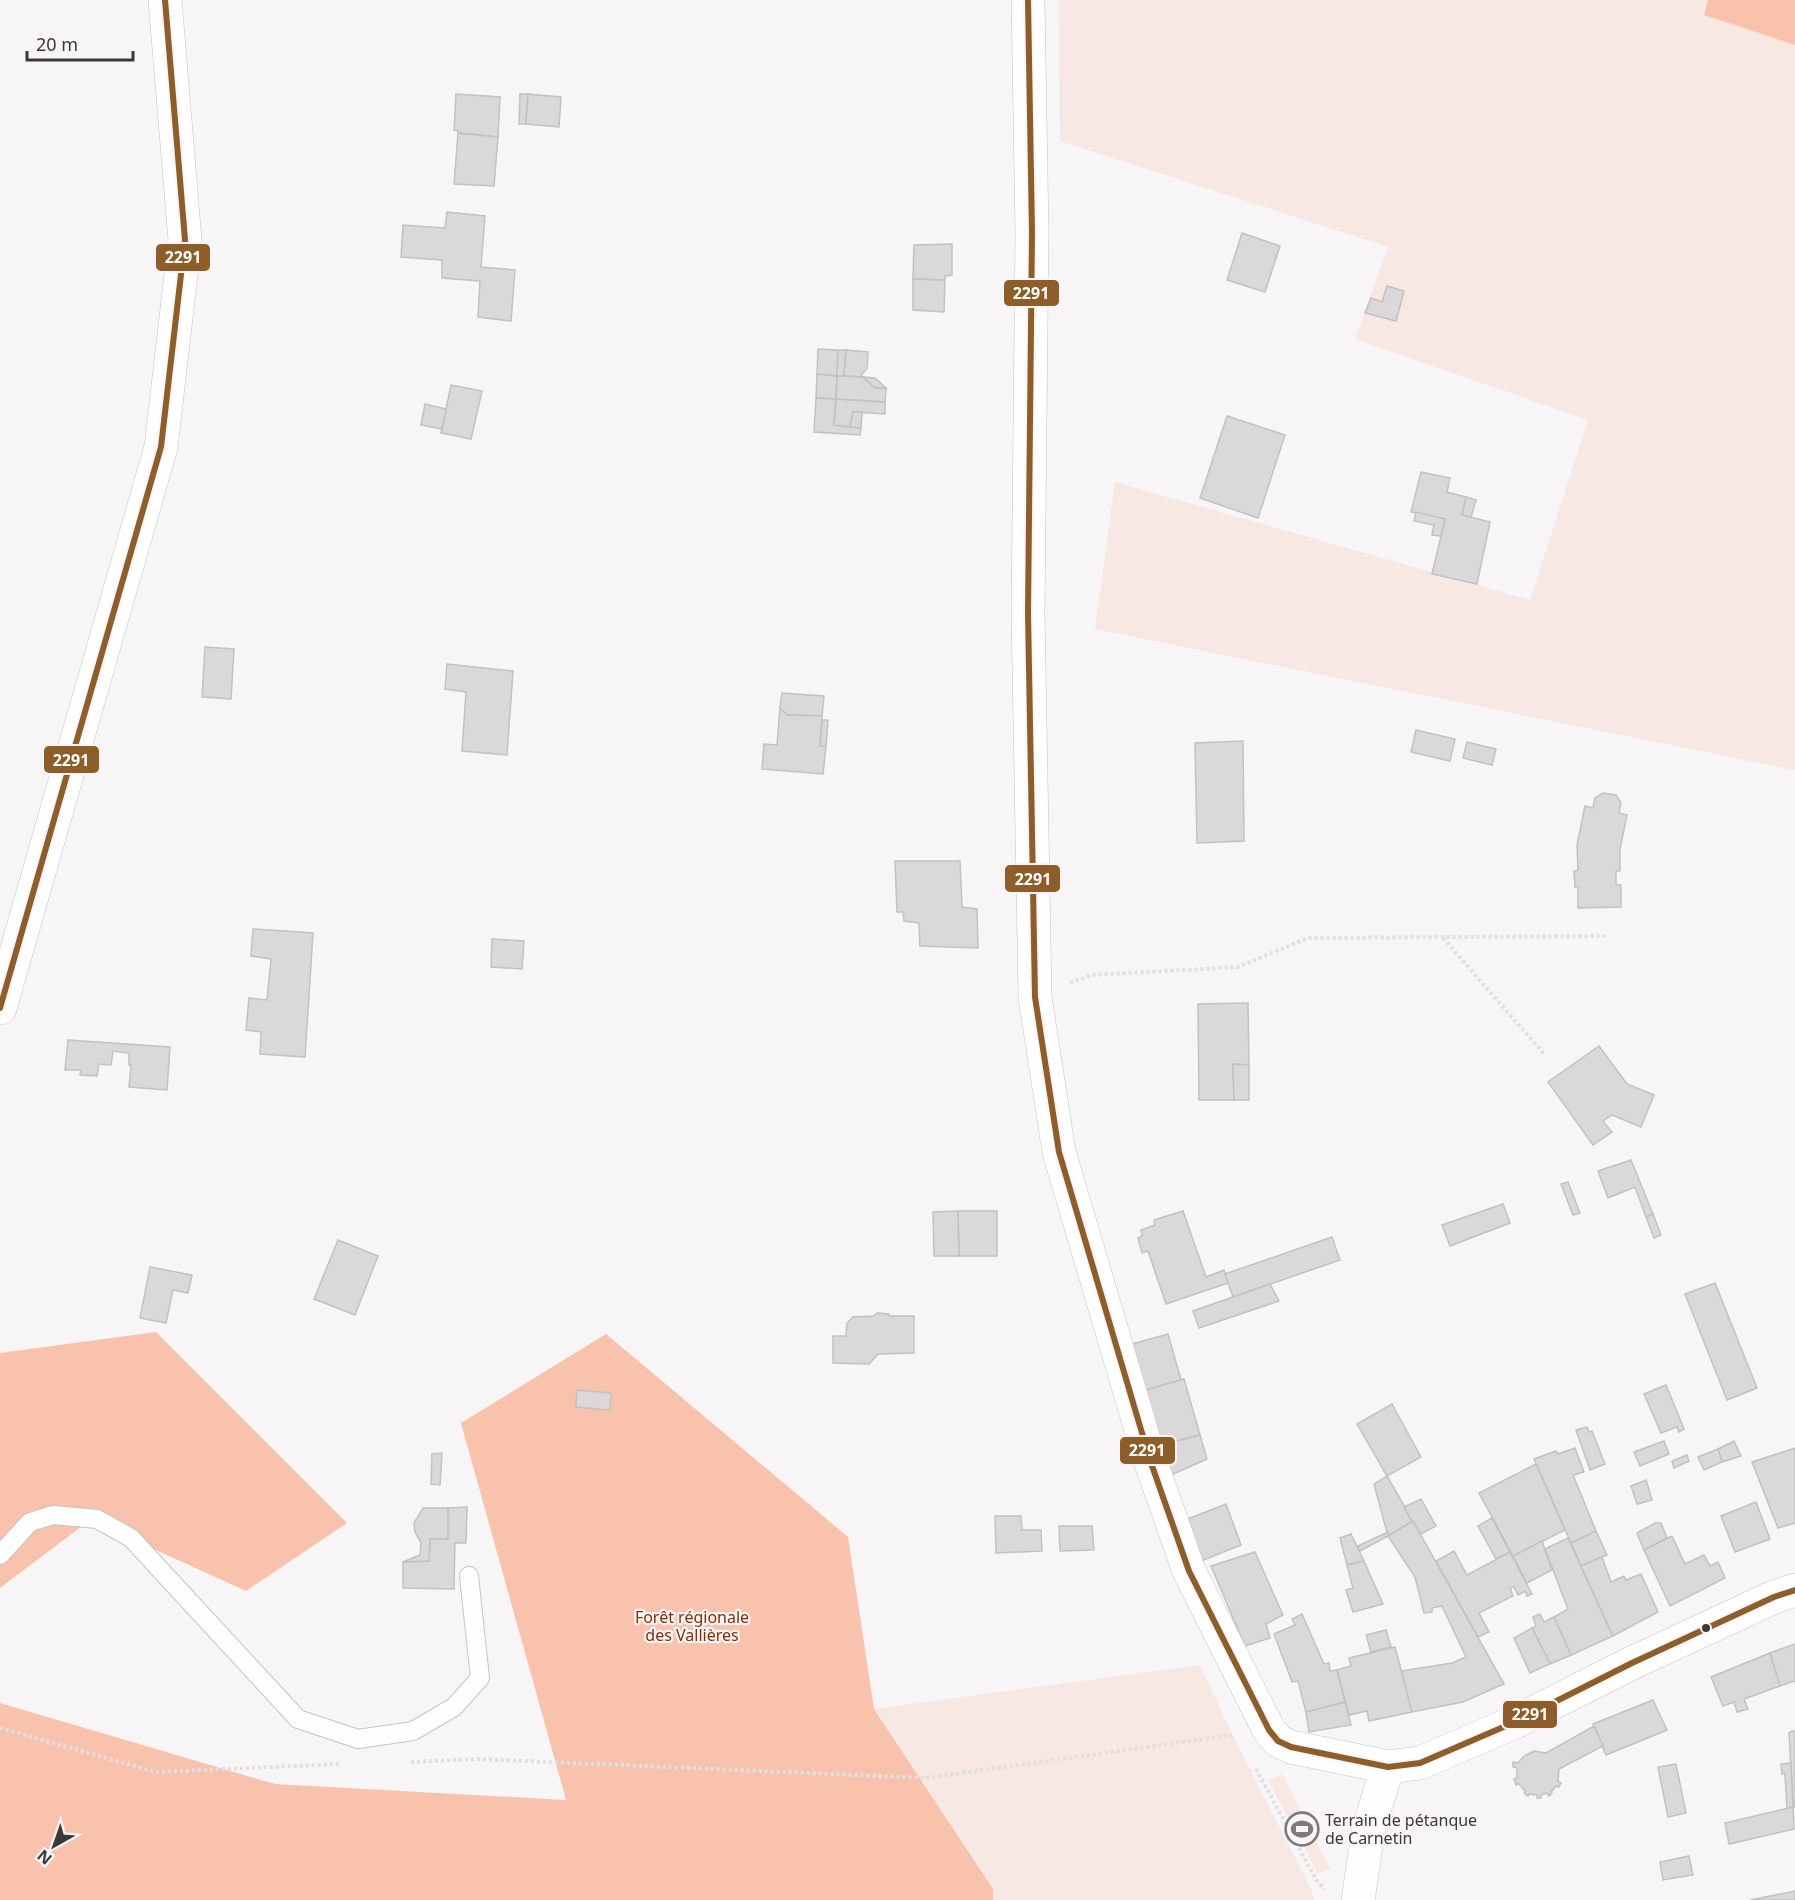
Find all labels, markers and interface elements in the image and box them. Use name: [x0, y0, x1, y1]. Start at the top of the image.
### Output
scale bar: [27, 24, 134, 62]
text: 20 m: [36, 32, 78, 56]
line badge: 2291: [155, 243, 211, 272]
text: 2291: [165, 246, 201, 268]
line badge: 2291: [1003, 279, 1060, 307]
text: 2291: [1013, 282, 1049, 304]
line badge: 2291: [43, 745, 100, 774]
text: 2291: [53, 749, 89, 771]
line badge: 2291: [1004, 864, 1061, 893]
text: 2291: [1015, 868, 1051, 890]
line badge: 2291: [1119, 1436, 1176, 1465]
text: 2291: [1129, 1439, 1165, 1461]
park label: Forêt régionale des Vallières: [635, 1606, 749, 1646]
unlabelled marker: [1700, 1622, 1712, 1634]
line badge: 2291: [1502, 1700, 1558, 1729]
text: 2291: [1512, 1703, 1548, 1725]
place label: Terrain de pétanque de Carnetin: [1325, 1809, 1477, 1849]
sports icon: Terrain de pétanque de Carnetin: [1284, 1811, 1320, 1847]
north arrow: [24, 1816, 84, 1876]
text: N: [32, 1845, 56, 1870]

